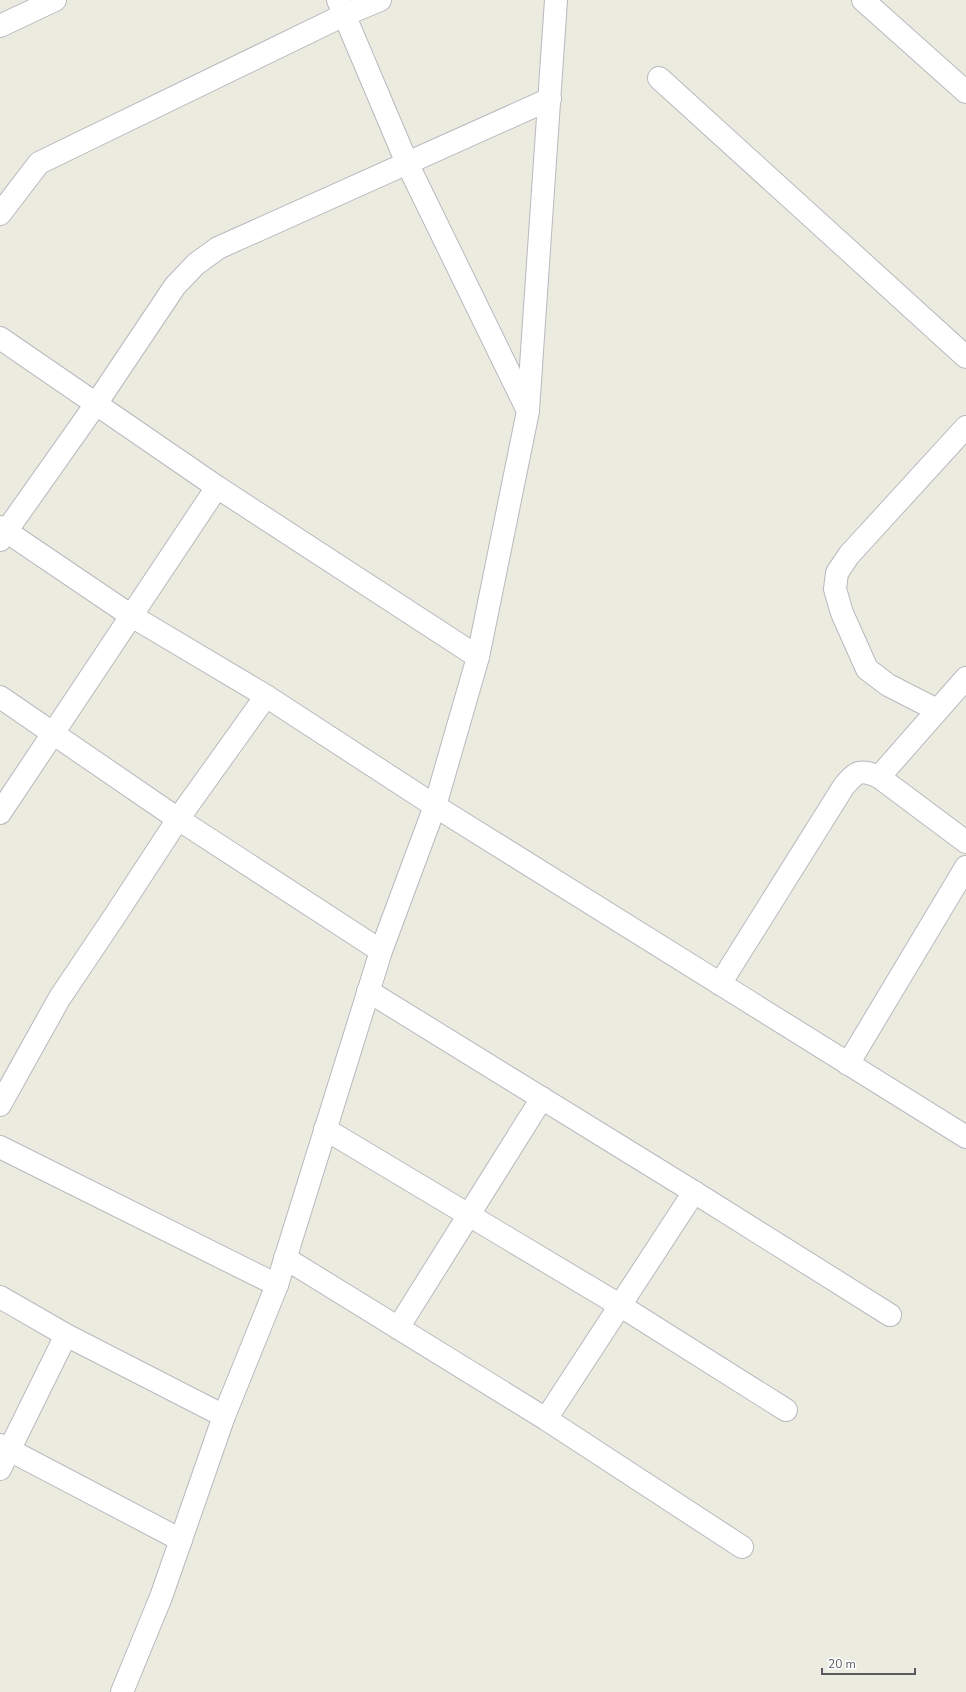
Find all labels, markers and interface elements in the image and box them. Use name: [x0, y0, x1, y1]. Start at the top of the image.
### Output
scale bar: [822, 1650, 915, 1676]
text: 20 m: [828, 1656, 856, 1672]

